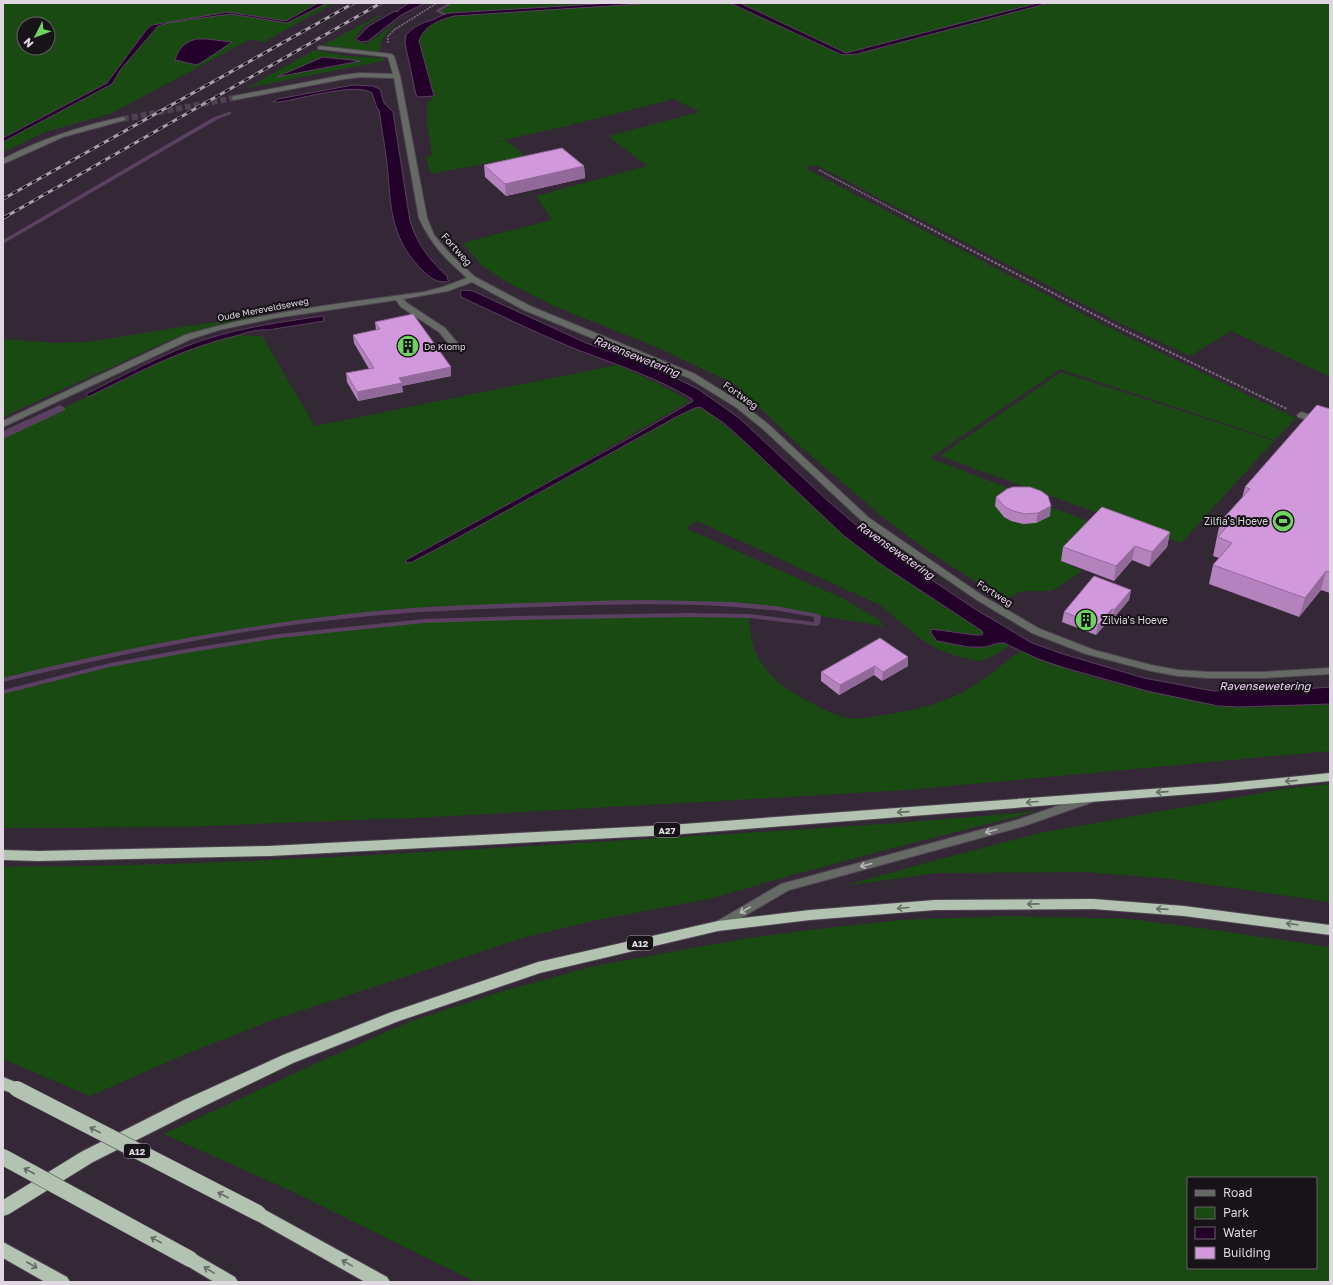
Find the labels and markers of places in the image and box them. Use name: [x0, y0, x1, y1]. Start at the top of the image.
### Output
building icon: De Klomp: [395, 333, 421, 359]
place label: De Klomp: [424, 341, 466, 352]
sports icon: Zilfia's Hoeve: [1270, 508, 1296, 534]
place label: Zilfia's Hoeve: [1204, 515, 1268, 527]
building icon: Zilvia's Hoeve: [1073, 607, 1099, 633]
place label: Zilvia's Hoeve: [1102, 614, 1168, 626]

